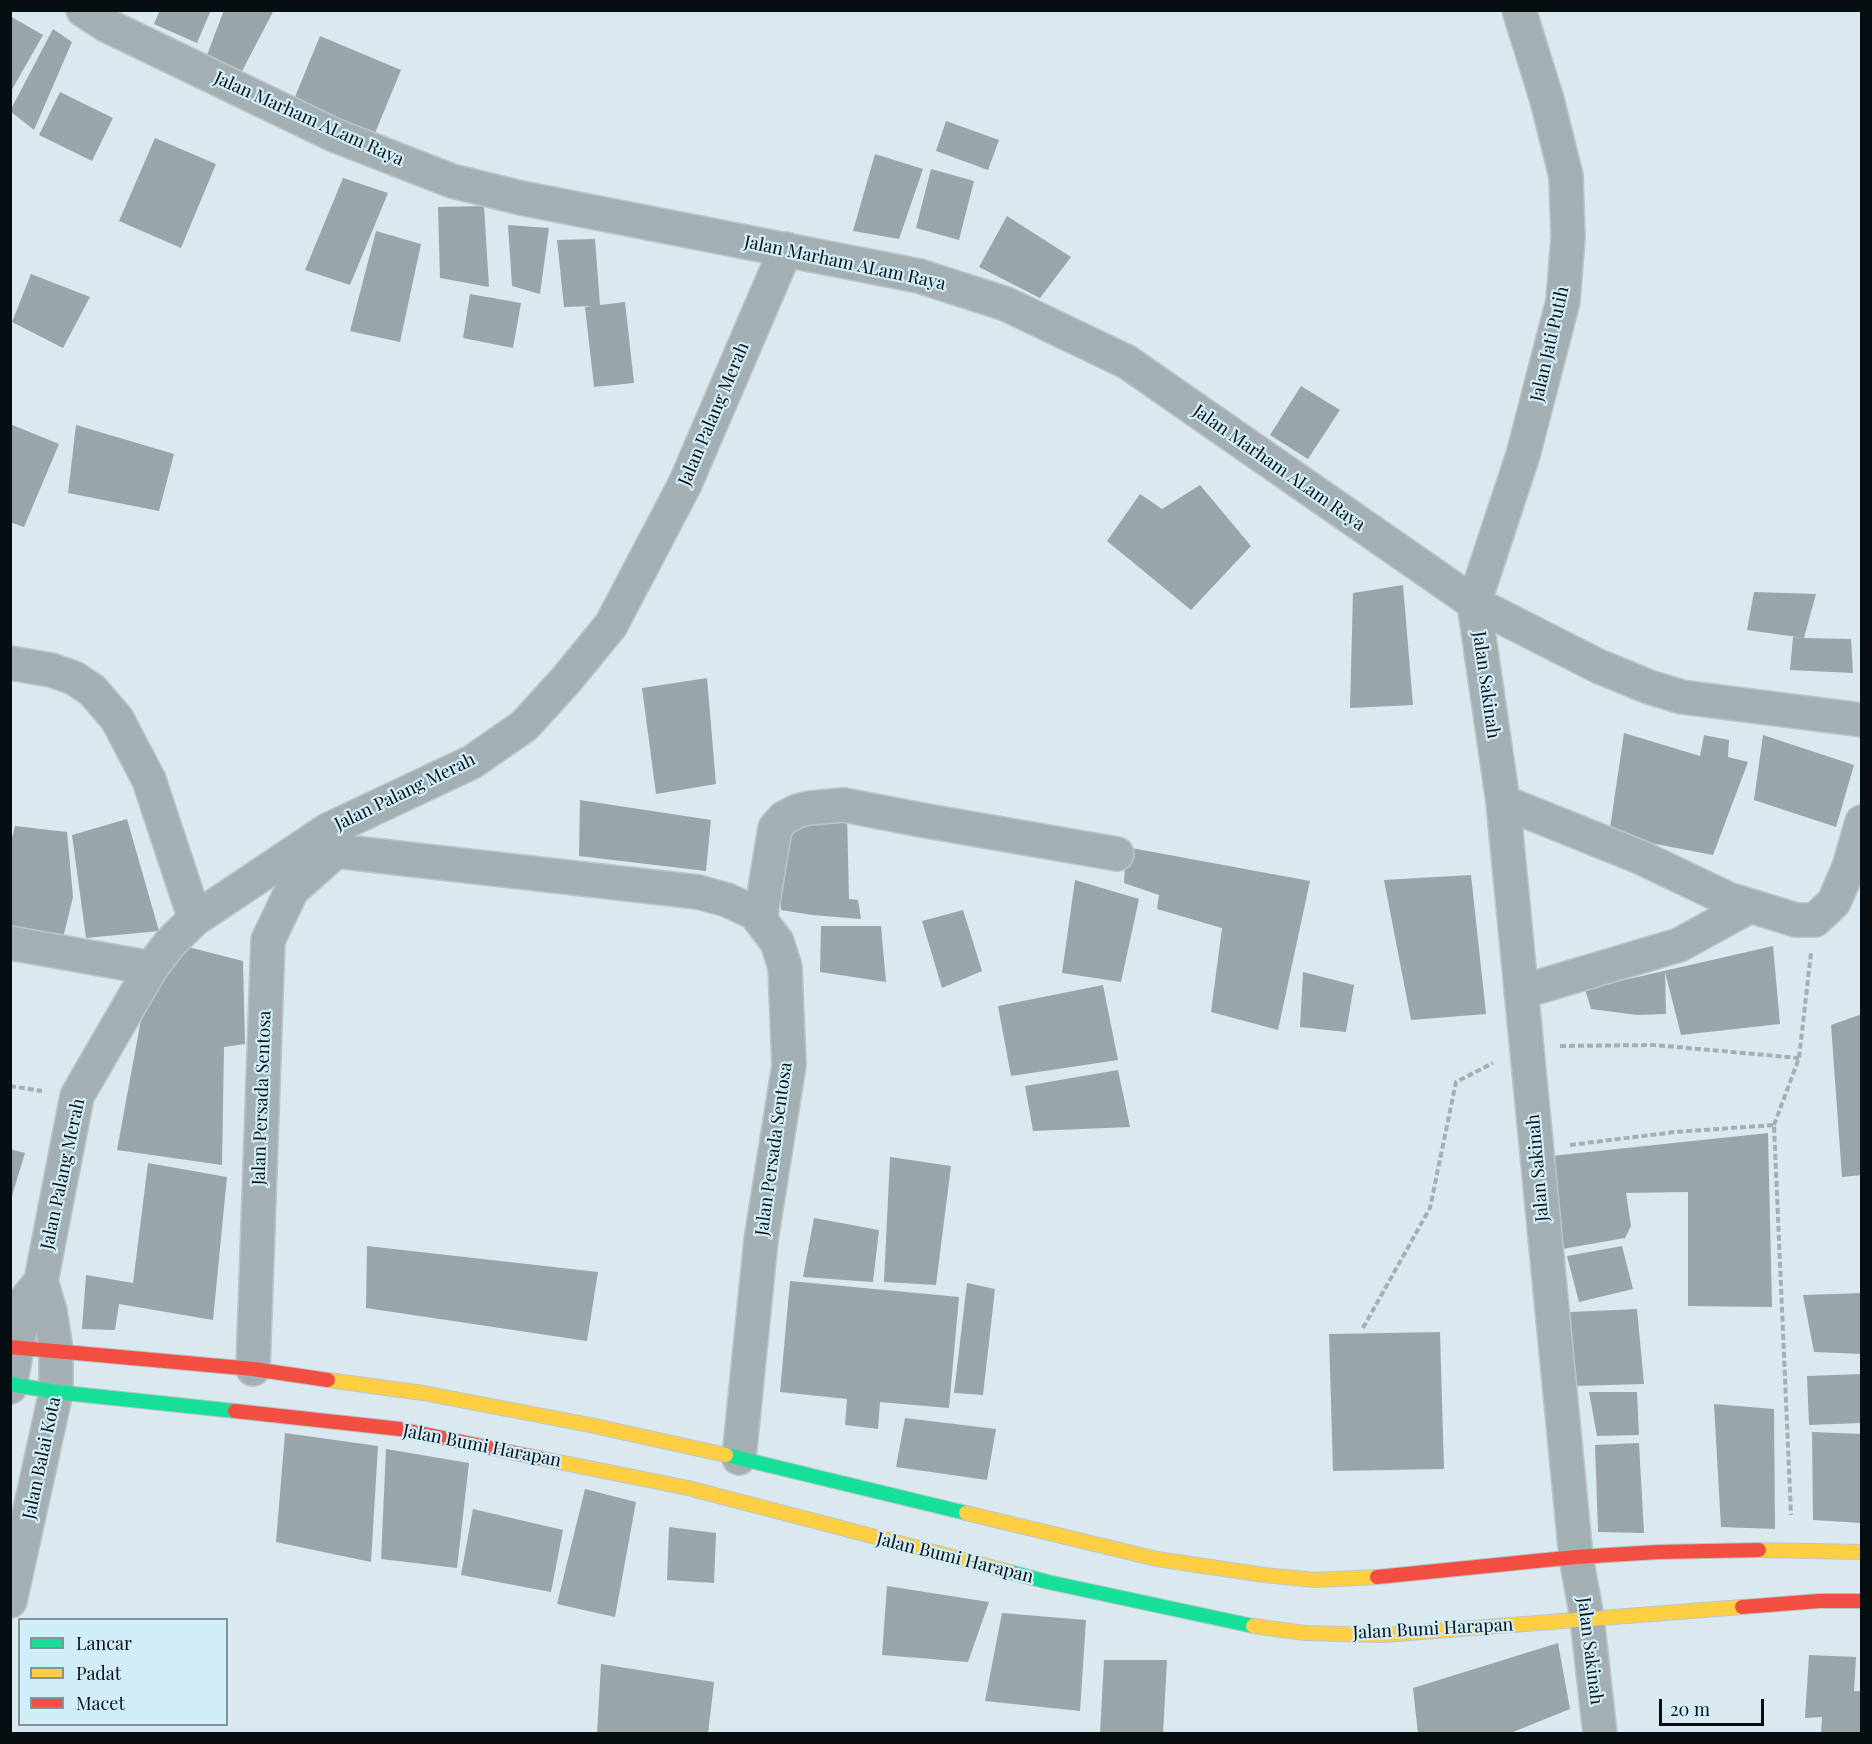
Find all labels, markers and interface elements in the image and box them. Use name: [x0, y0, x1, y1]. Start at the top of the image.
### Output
street label: Jalan Marham ALam Raya: [211, 67, 407, 171]
street label: Jalan Marham ALam Raya: [742, 231, 948, 295]
street label: Jalan Jati Putih: [1526, 284, 1574, 404]
street label: Jalan Palang Merah: [674, 339, 754, 489]
street label: Jalan Marham ALam Raya: [1189, 400, 1369, 536]
street label: Jalan Sakinah: [1468, 630, 1504, 740]
street label: Jalan Palang Merah: [331, 749, 479, 835]
street label: Jalan Persada Sentosa: [248, 1010, 276, 1186]
street label: Jalan Persada Sentosa: [751, 1061, 797, 1237]
street label: Jalan Palang Merah: [36, 1097, 90, 1251]
street label: Jalan Sakinah: [1523, 1113, 1553, 1223]
street label: Jalan Balai Kota: [18, 1395, 66, 1521]
street label: Jalan Bumi Harapan: [401, 1420, 563, 1472]
street label: Jalan Bumi Harapan: [874, 1528, 1036, 1588]
street label: Jalan Sakinah: [1573, 1596, 1607, 1706]
street label: Jalan Bumi Harapan: [1352, 1614, 1514, 1644]
legend: [18, 1618, 228, 1726]
text: Lancar: [76, 1631, 132, 1655]
text: Padat: [76, 1661, 121, 1685]
scale bar: [1662, 1687, 1767, 1725]
text: Macet: [76, 1691, 125, 1715]
text: 20 m: [1670, 1697, 1710, 1721]

